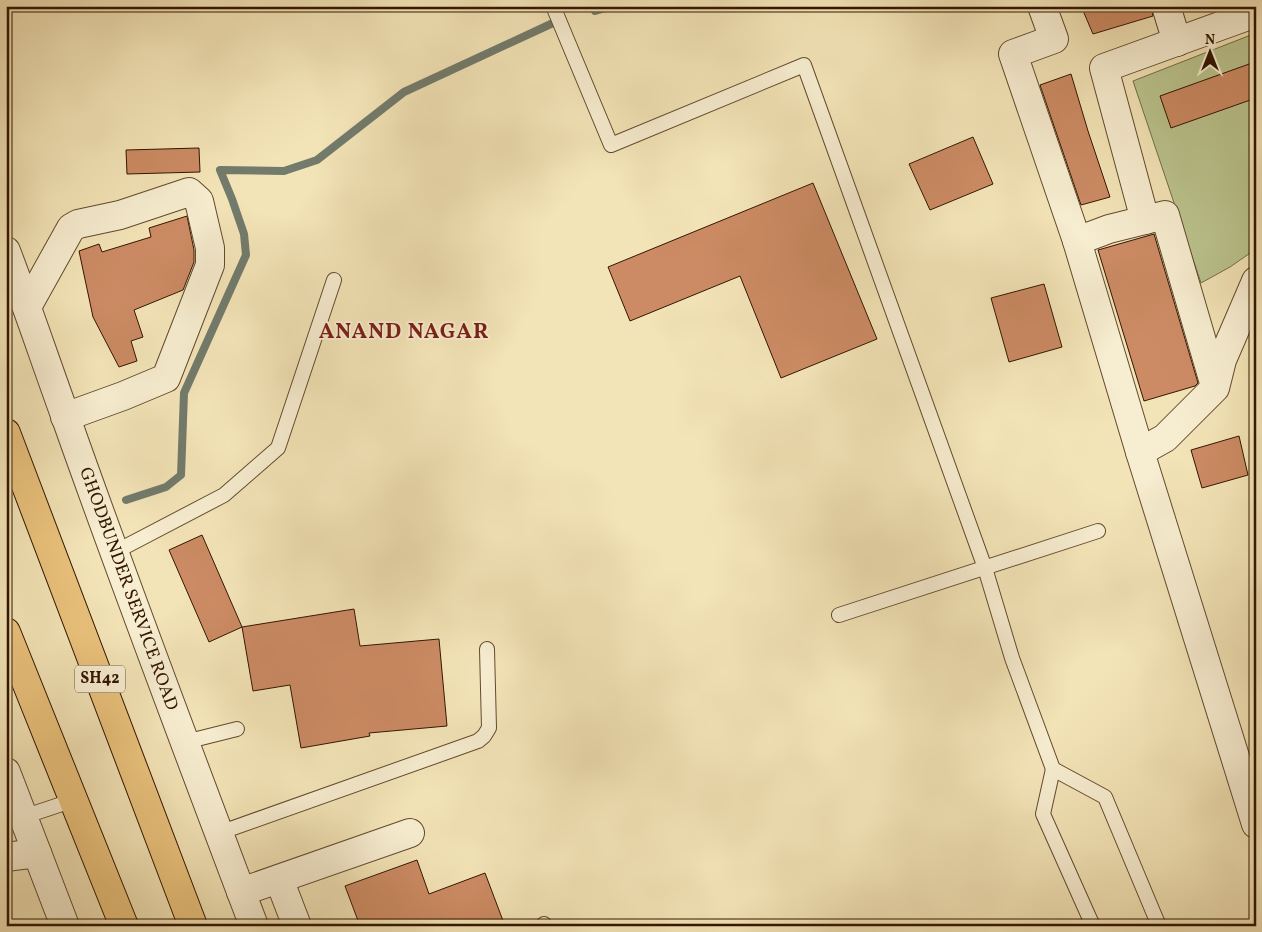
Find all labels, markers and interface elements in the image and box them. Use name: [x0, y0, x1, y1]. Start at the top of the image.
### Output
north arrow: [1184, 28, 1234, 78]
text: N: [1205, 31, 1215, 50]
district label: ANAND NAGAR: [319, 317, 489, 348]
street label: GHODBUNDER SERVICE ROAD: [72, 464, 184, 714]
road number: SH42: [75, 666, 125, 692]

